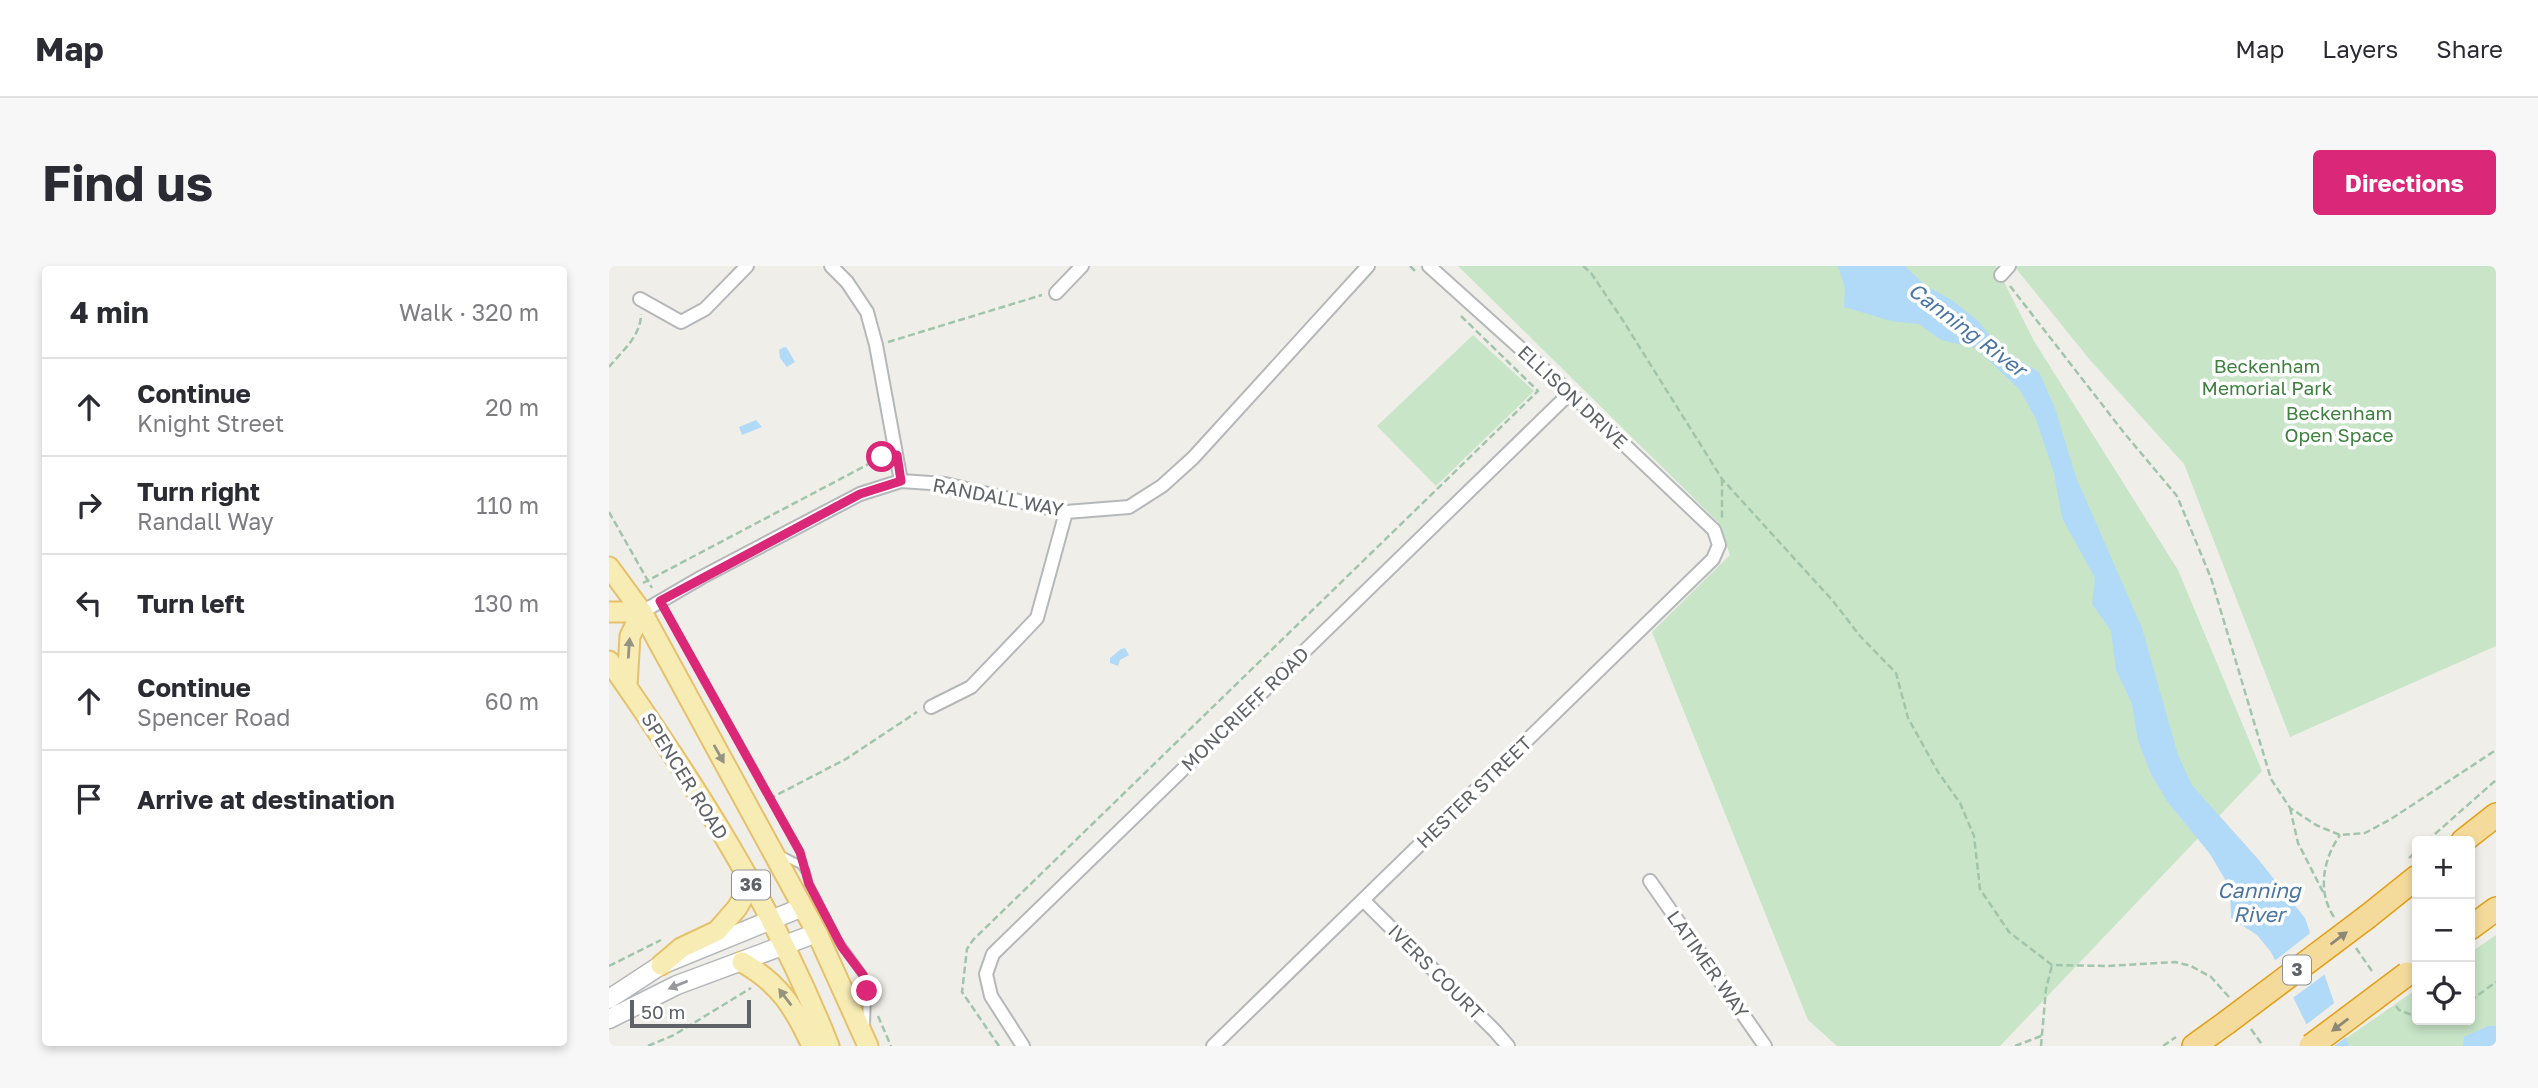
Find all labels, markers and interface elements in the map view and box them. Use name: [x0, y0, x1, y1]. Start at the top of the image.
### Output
text: Map: [35, 29, 104, 68]
text: Map: [2235, 34, 2284, 63]
text: Layers: [2322, 34, 2398, 63]
text: Share: [2436, 34, 2503, 63]
button: Directions: [2313, 150, 2496, 215]
text: Find us: [42, 153, 213, 212]
water label: Canning River: [1904, 277, 2034, 383]
text: 4 min: [70, 294, 149, 330]
text: Walk · 320 m: [399, 298, 539, 326]
street label: ELLISON DRIVE: [1514, 340, 1633, 453]
park label: Beckenham Memorial Park: [2202, 354, 2333, 399]
text: Continue: [137, 378, 251, 409]
icon: ahead: [70, 388, 108, 426]
text: 20 m: [485, 393, 539, 421]
park label: Beckenham Open Space: [2284, 401, 2394, 446]
text: Knight Street: [137, 409, 284, 437]
route start: [866, 441, 897, 472]
street label: RANDALL WAY: [931, 473, 1065, 520]
text: Turn right: [137, 476, 260, 507]
icon: right: [70, 486, 108, 524]
text: 110 m: [476, 491, 539, 519]
text: Randall Way: [137, 507, 274, 535]
icon: left: [70, 584, 108, 622]
text: Turn left: [137, 588, 245, 619]
text: 130 m: [474, 589, 539, 617]
one-way arrow: [624, 636, 635, 658]
street label: MONCRIEFF ROAD: [1176, 642, 1313, 775]
text: Continue: [137, 672, 251, 703]
icon: ahead: [70, 682, 108, 720]
text: 60 m: [485, 687, 539, 715]
text: Spencer Road: [137, 703, 290, 731]
street label: SPENCER ROAD: [637, 708, 734, 844]
street label: HESTER STREET: [1411, 731, 1536, 852]
one-way arrow: [714, 744, 725, 764]
icon: arrive: [70, 780, 108, 818]
text: Arrive at destination: [137, 784, 395, 815]
map controls: [2412, 836, 2475, 1025]
button: +: [2412, 836, 2475, 899]
road number: 36: [732, 870, 770, 900]
water label: Canning River: [2217, 877, 2303, 927]
button: −: [2412, 899, 2475, 962]
street label: LATIMER WAY: [1663, 905, 1754, 1022]
street label: IVERS COURT: [1384, 919, 1489, 1024]
one-way arrow: [2330, 932, 2348, 946]
road number: 3: [2283, 956, 2311, 984]
button: locate: [2412, 962, 2475, 1025]
route end: [851, 975, 882, 1006]
one-way arrow: [667, 980, 688, 991]
one-way arrow: [777, 989, 792, 1007]
scale bar: [630, 997, 751, 1029]
text: 50 m: [641, 1000, 685, 1023]
one-way arrow: [2331, 1017, 2349, 1032]

